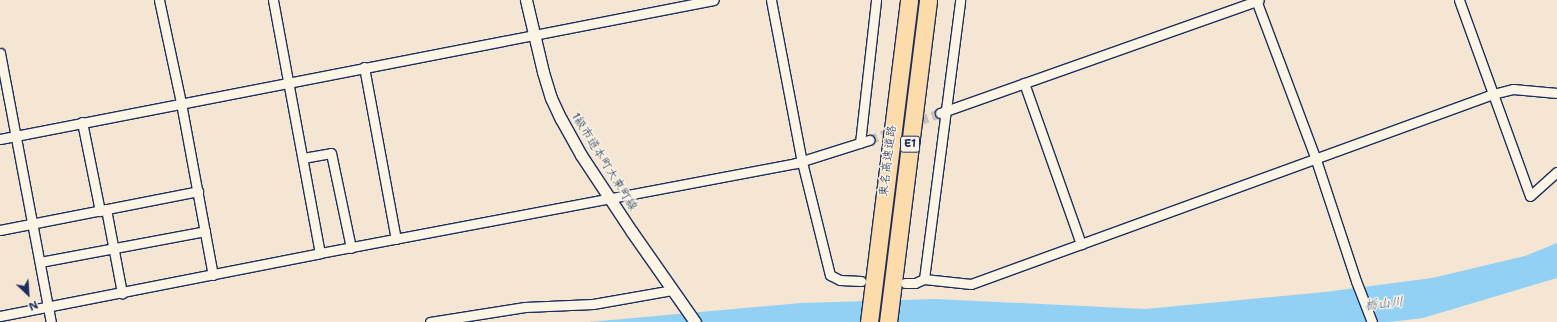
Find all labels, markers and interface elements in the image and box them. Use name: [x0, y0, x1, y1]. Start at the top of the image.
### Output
street label: 1級市道本町大東町線: [568, 110, 640, 214]
street label: 東名高速道路: [876, 124, 900, 198]
road number: E1: [900, 135, 920, 153]
north arrow: [8, 274, 48, 314]
water label: 栃山川: [1364, 294, 1404, 314]
text: N: [26, 297, 40, 314]

